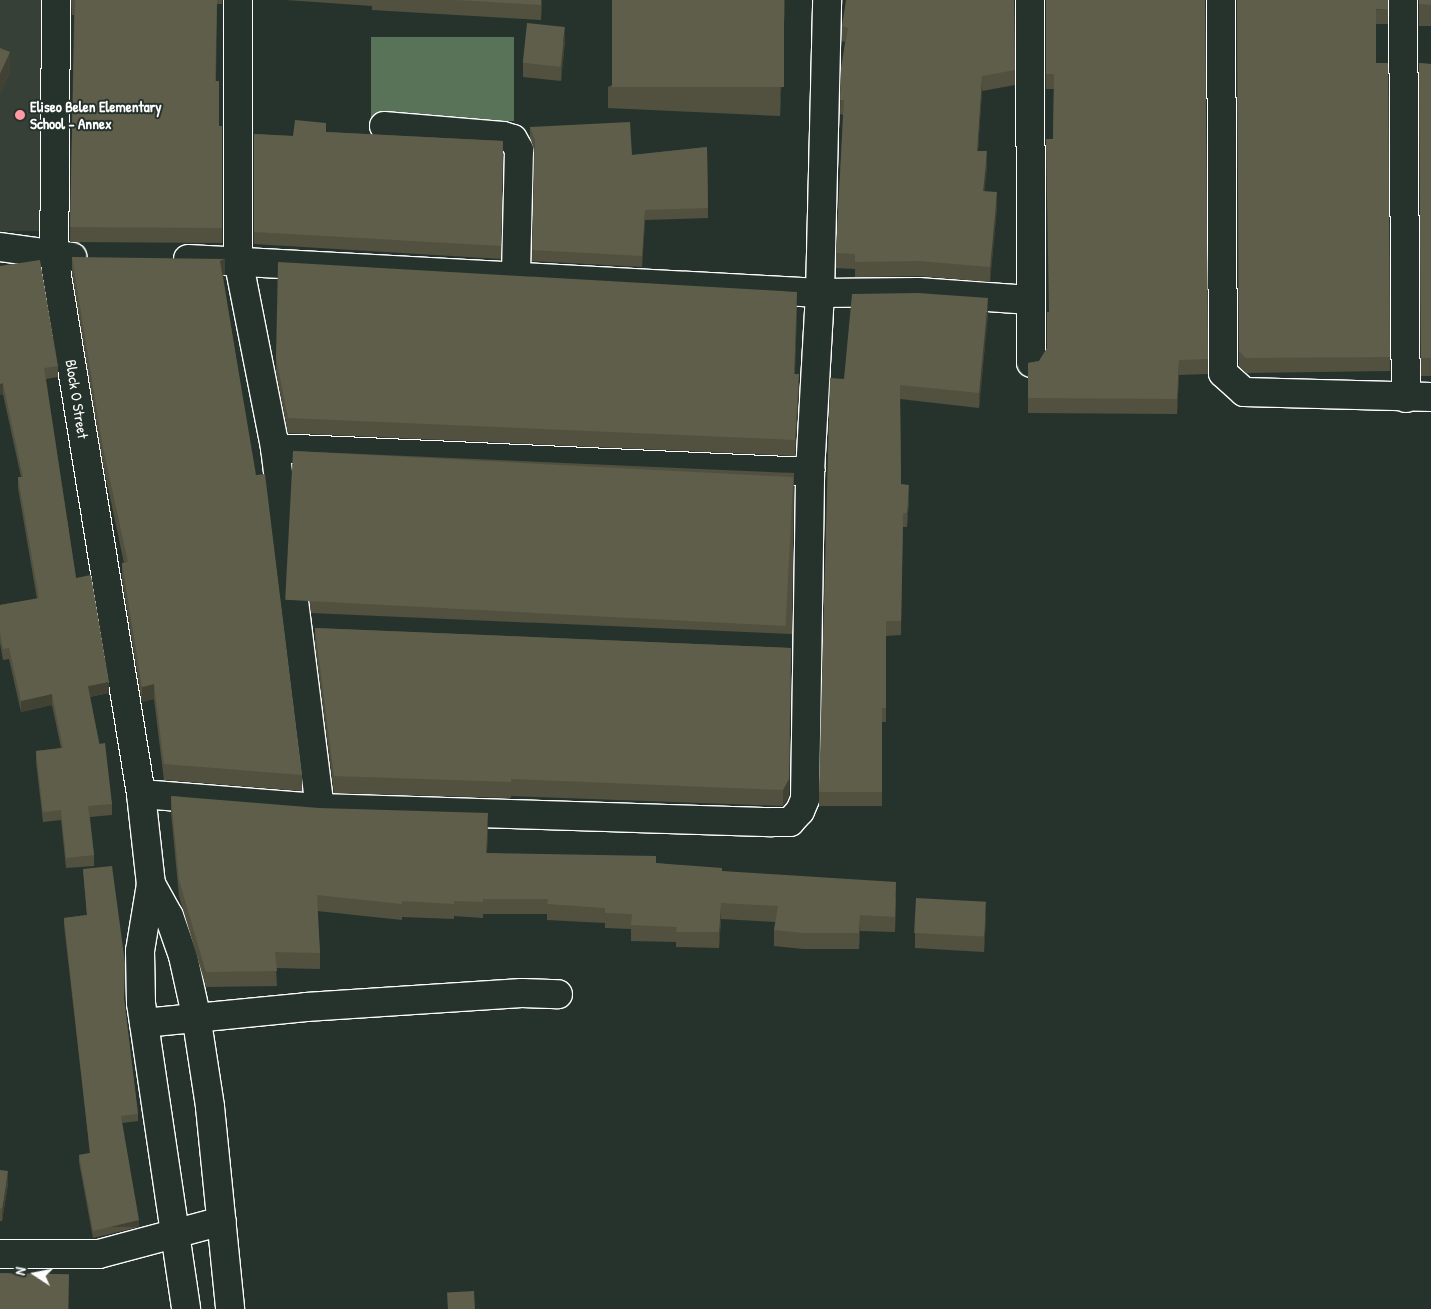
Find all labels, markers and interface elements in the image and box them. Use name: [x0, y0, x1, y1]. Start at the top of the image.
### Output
place label: Eliseo Belen Elementary School - Annex: [30, 97, 162, 132]
marker: Eliseo Belen Elementary School - Annex: [14, 109, 26, 121]
street label: Block O Street: [62, 358, 92, 440]
north arrow: [10, 1249, 60, 1299]
text: N: [10, 1266, 30, 1277]

